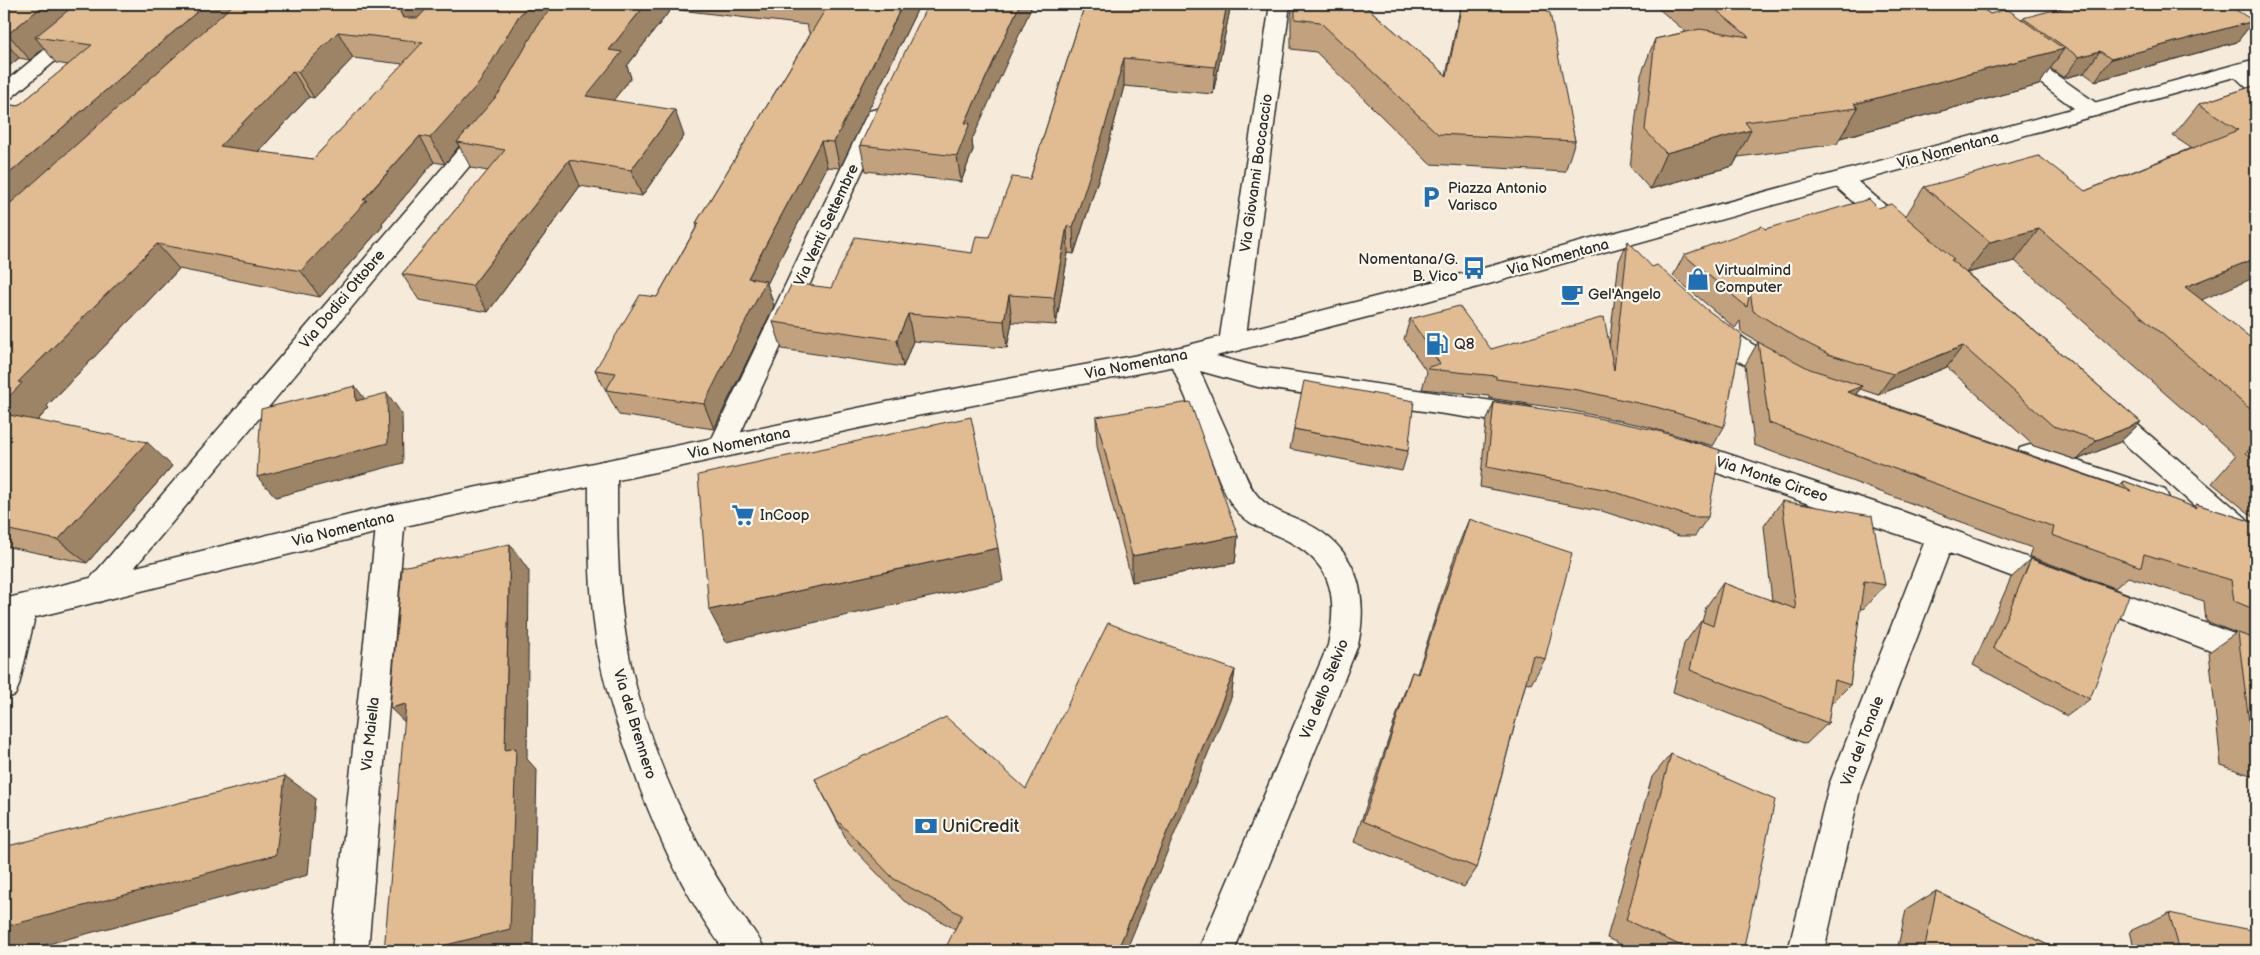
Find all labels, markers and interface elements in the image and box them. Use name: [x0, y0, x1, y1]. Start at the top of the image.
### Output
street label: Via Giovanni Boccaccio: [1236, 93, 1277, 253]
street label: Via Nomentana: [1895, 128, 2001, 173]
street label: Via Venti Settembre: [790, 161, 863, 289]
place label: Piazza Antonio Varisco: [1448, 179, 1547, 215]
parking icon: Piazza Antonio Varisco: [1418, 184, 1444, 210]
street label: Via Nomentana: [1505, 235, 1611, 280]
street label: Via Dodici Ottobre: [295, 246, 389, 353]
place label: Nomentana/G. B. Vico: [1358, 250, 1458, 286]
bus stop icon: Nomentana/G. B. Vico: [1461, 255, 1487, 281]
place label: Virtualmind Computer: [1715, 261, 1791, 297]
shop icon: Virtualmind Computer: [1685, 266, 1711, 292]
cafe icon: Gel'Angelo: [1559, 281, 1585, 307]
place label: Gel'Angelo: [1588, 285, 1661, 304]
fuel station icon: Q8: [1424, 331, 1450, 357]
place label: Q8: [1454, 335, 1475, 354]
street label: Via Nomentana: [1083, 345, 1189, 384]
street label: Via Nomentana: [686, 423, 792, 464]
street label: Via Monte Circeo: [1713, 452, 1830, 507]
supermarket icon: InCoop: [730, 502, 756, 528]
place label: InCoop: [760, 506, 810, 525]
street label: Via Nomentana: [290, 508, 396, 551]
street label: Via dello Stelvio: [1296, 636, 1353, 742]
street label: Via del Brennero: [609, 667, 660, 781]
street label: Via del Tonale: [1837, 693, 1888, 789]
street label: Via Maiella: [357, 696, 384, 772]
bank icon: UniCredit: [913, 813, 939, 839]
place label: UniCredit: [942, 816, 1020, 837]

